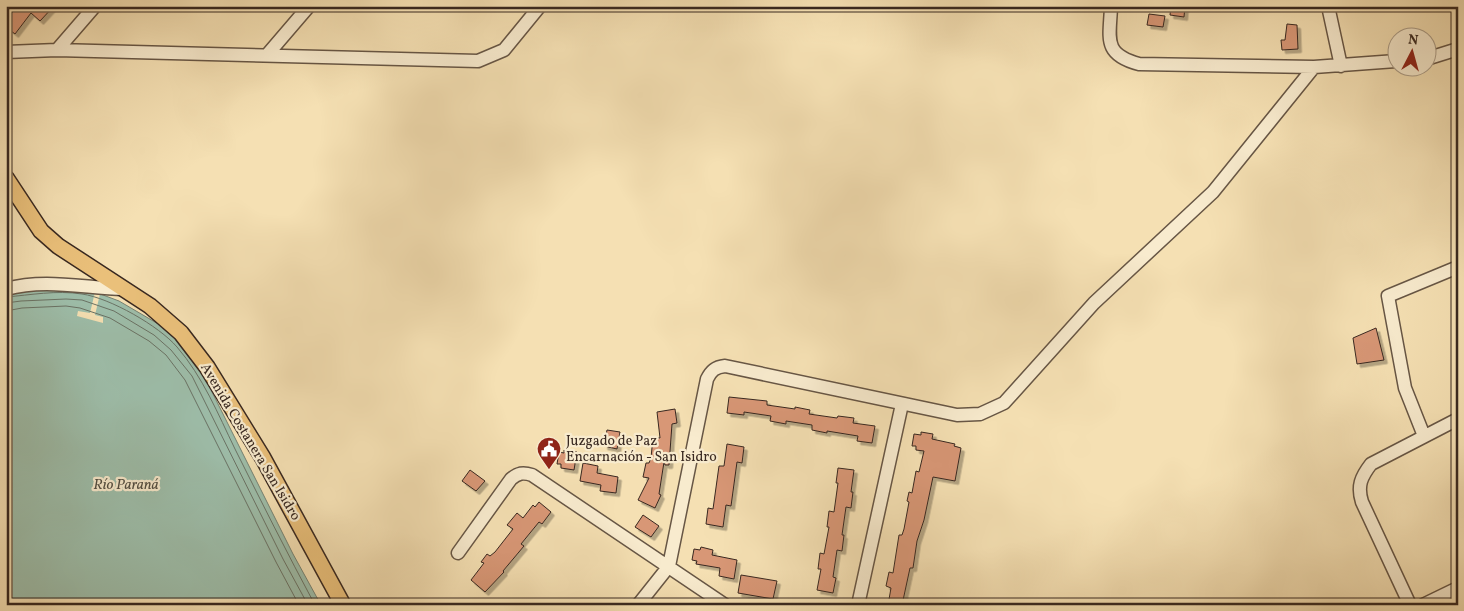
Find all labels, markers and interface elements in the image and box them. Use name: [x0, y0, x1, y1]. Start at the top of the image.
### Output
north arrow: [1386, 28, 1436, 78]
text: N: [1407, 31, 1419, 51]
street label: Avenida Costanera San Isidro: [195, 360, 305, 524]
place label: Juzgado de Paz Encarnación - San Isidro: [566, 432, 717, 467]
public building icon: Juzgado de Paz Encarnación - San Isidro: [536, 436, 562, 470]
water label: Río Paraná: [93, 475, 159, 496]

